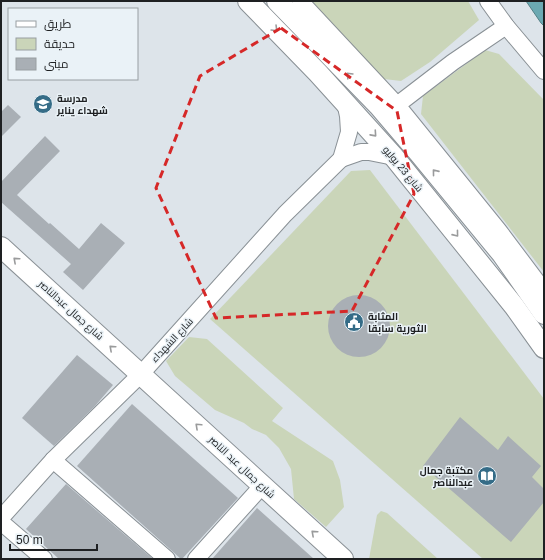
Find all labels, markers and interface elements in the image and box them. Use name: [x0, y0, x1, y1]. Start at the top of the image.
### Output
legend: [8, 8, 138, 80]
text: طريق: [44, 17, 72, 31]
one-way arrow: [270, 24, 278, 32]
text: حديقة: [44, 37, 75, 51]
text: مبنى: [44, 57, 69, 71]
one-way arrow: [346, 72, 354, 80]
school or university icon: مدرسة شهداء يناير: [32, 93, 54, 115]
place label: مدرسة شهداء يناير: [56, 93, 108, 117]
one-way arrow: [369, 129, 376, 137]
street label: شارع 23 يوليو: [380, 144, 425, 195]
one-way arrow: [432, 170, 439, 177]
one-way arrow: [452, 229, 459, 237]
one-way arrow: [13, 258, 21, 265]
street label: شارع جمال عبدالناصر: [35, 277, 106, 343]
public building icon: المثابة الثورية سابقا: [343, 311, 365, 333]
place label: المثابة الثورية سابقا: [368, 311, 427, 335]
street label: شارع الشهداء: [149, 316, 196, 365]
one-way arrow: [109, 345, 117, 352]
one-way arrow: [195, 424, 202, 431]
street label: شارع جمال عبد الناصر: [205, 433, 277, 501]
place label: مكتبة جمال عبدالناصر: [420, 465, 473, 489]
library icon: مكتبة جمال عبدالناصر: [476, 465, 498, 487]
scale bar: [10, 526, 97, 552]
one-way arrow: [312, 530, 319, 537]
text: 50 m: [16, 533, 43, 547]

